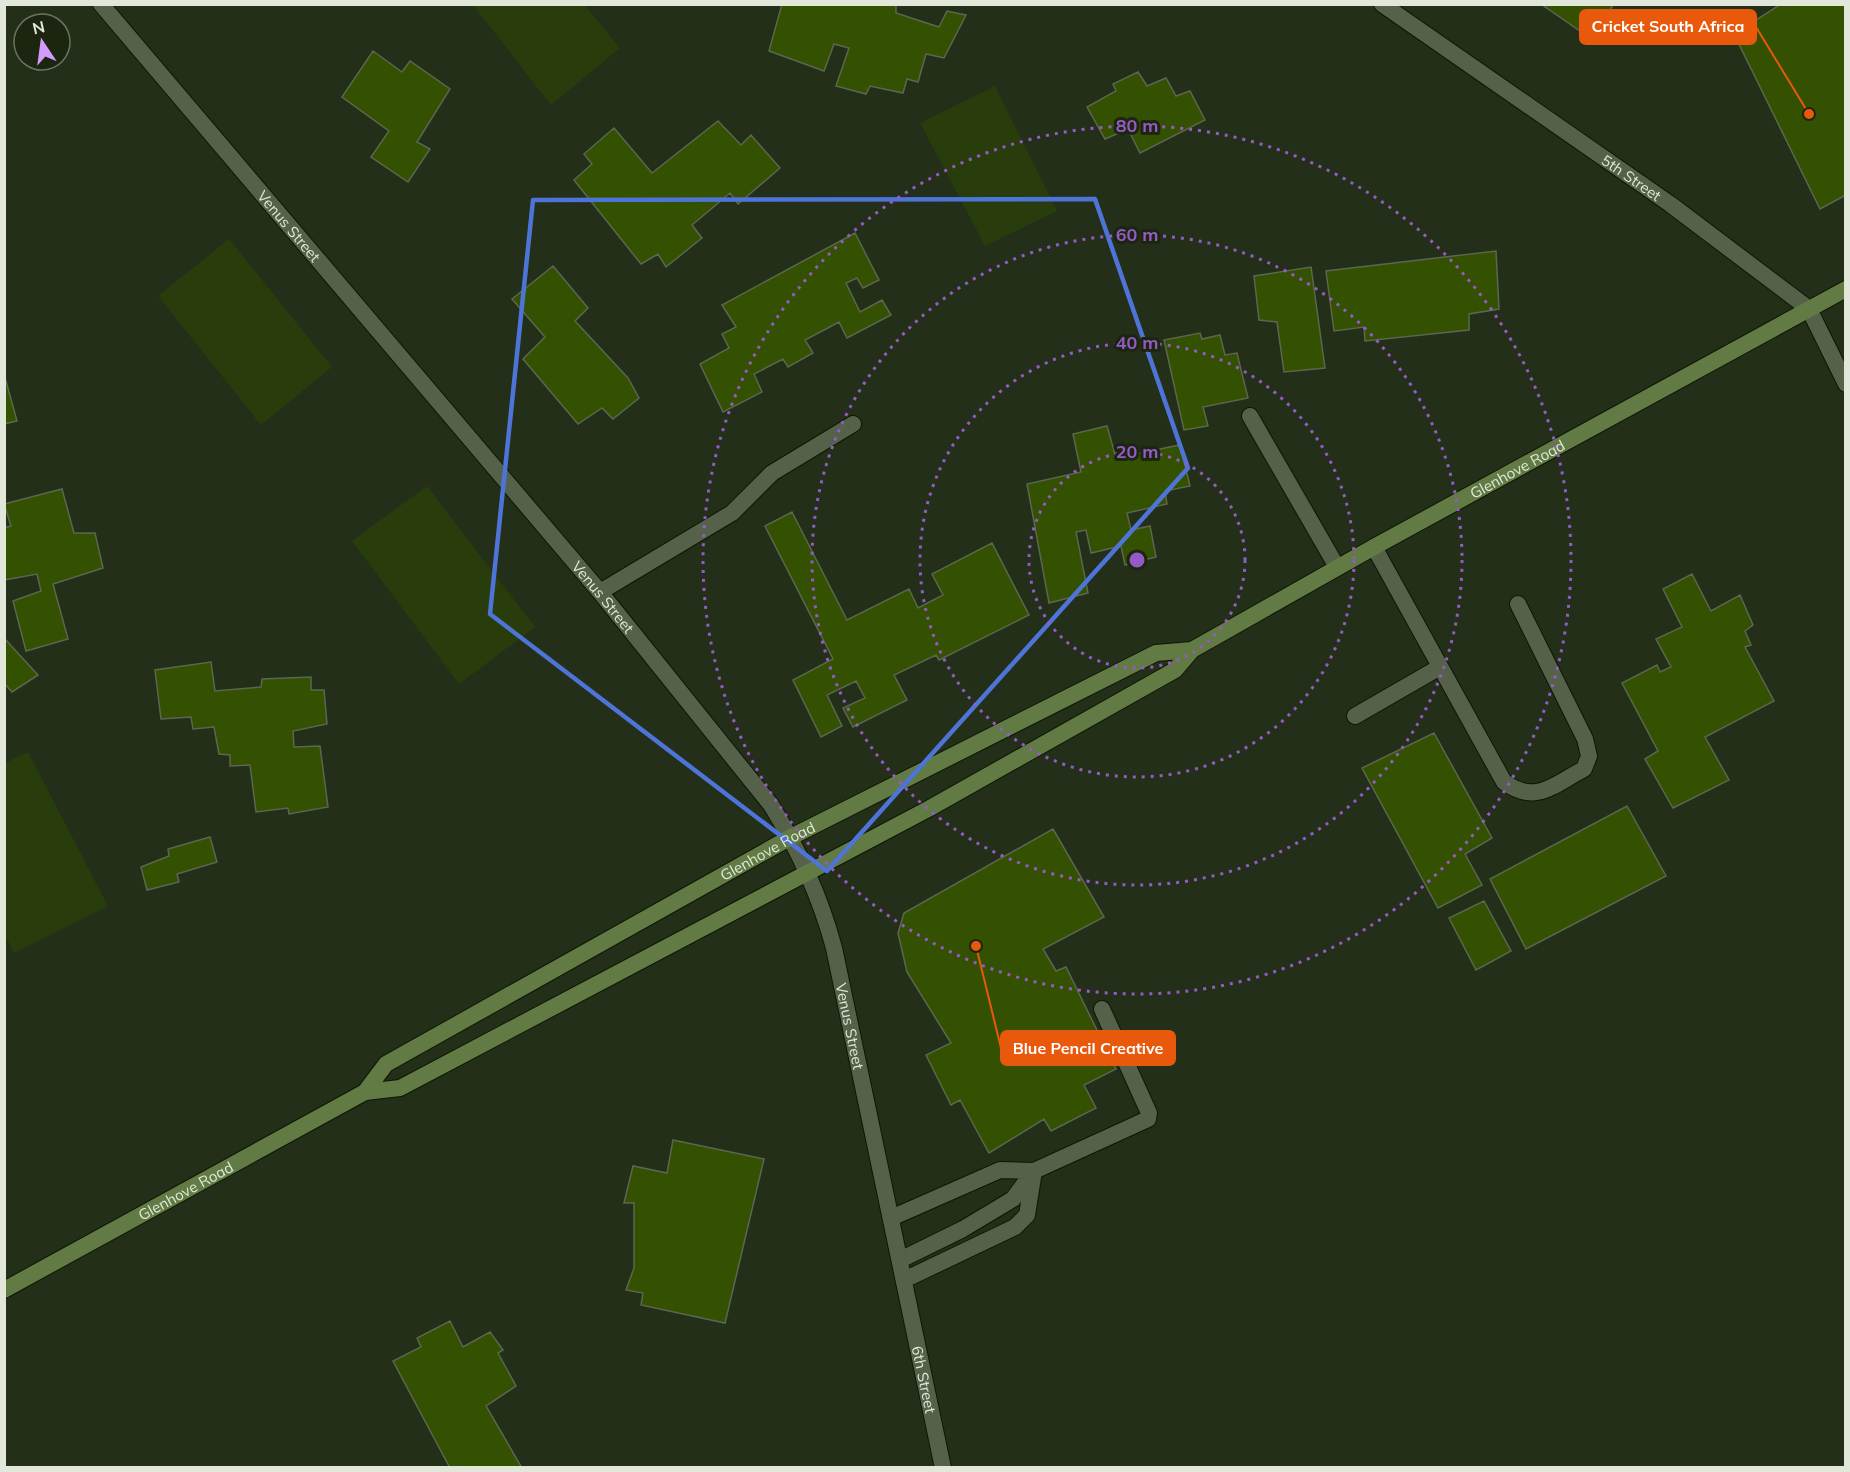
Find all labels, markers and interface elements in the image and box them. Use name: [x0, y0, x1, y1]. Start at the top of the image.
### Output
callout: Cricket South Africa: [1580, 10, 1756, 44]
north arrow: [12, 12, 72, 72]
text: N: [30, 16, 47, 38]
text: Cricket South Africa: [1592, 16, 1744, 36]
text: 80 m: [1116, 114, 1158, 137]
street label: 5th Street: [1598, 150, 1665, 205]
street label: Venus Street: [254, 186, 325, 266]
text: 60 m: [1116, 223, 1158, 246]
text: 40 m: [1116, 331, 1158, 354]
street label: Glenhove Road: [1466, 435, 1568, 502]
text: 20 m: [1116, 440, 1158, 463]
centre of rings: [1127, 550, 1147, 570]
street label: Venus Street: [568, 557, 639, 637]
street label: Glenhove Road: [717, 817, 818, 884]
street label: Venus Street: [832, 981, 869, 1071]
callout: Blue Pencil Creative: [1001, 1031, 1175, 1065]
text: Blue Pencil Creative: [1013, 1038, 1164, 1058]
street label: Glenhove Road: [135, 1157, 236, 1224]
street label: 6th Street: [908, 1344, 941, 1415]

